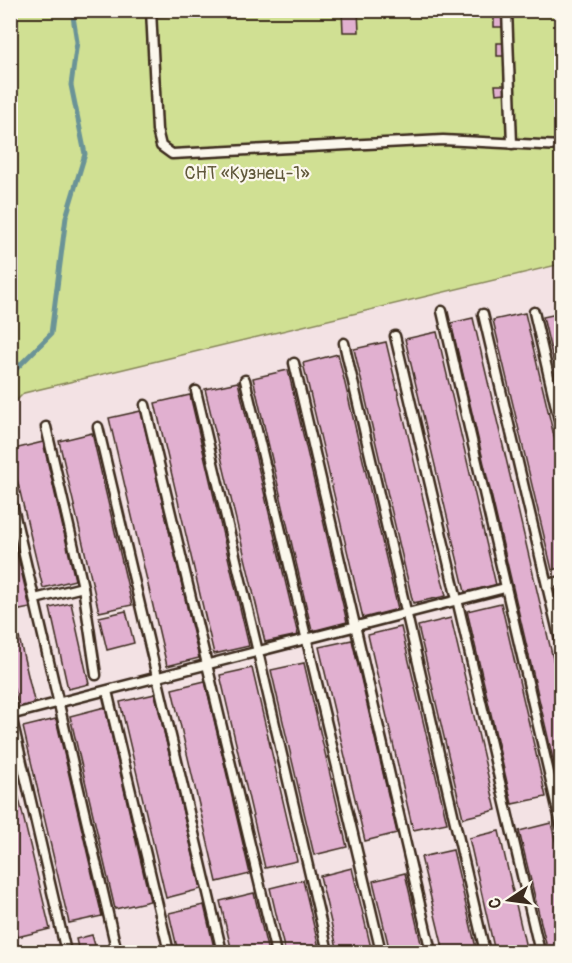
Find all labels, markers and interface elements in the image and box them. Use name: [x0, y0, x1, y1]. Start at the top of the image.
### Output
park label: СНТ «Кузнец-1»: [184, 162, 310, 185]
north arrow: [479, 870, 539, 930]
text: С: [484, 896, 506, 910]

